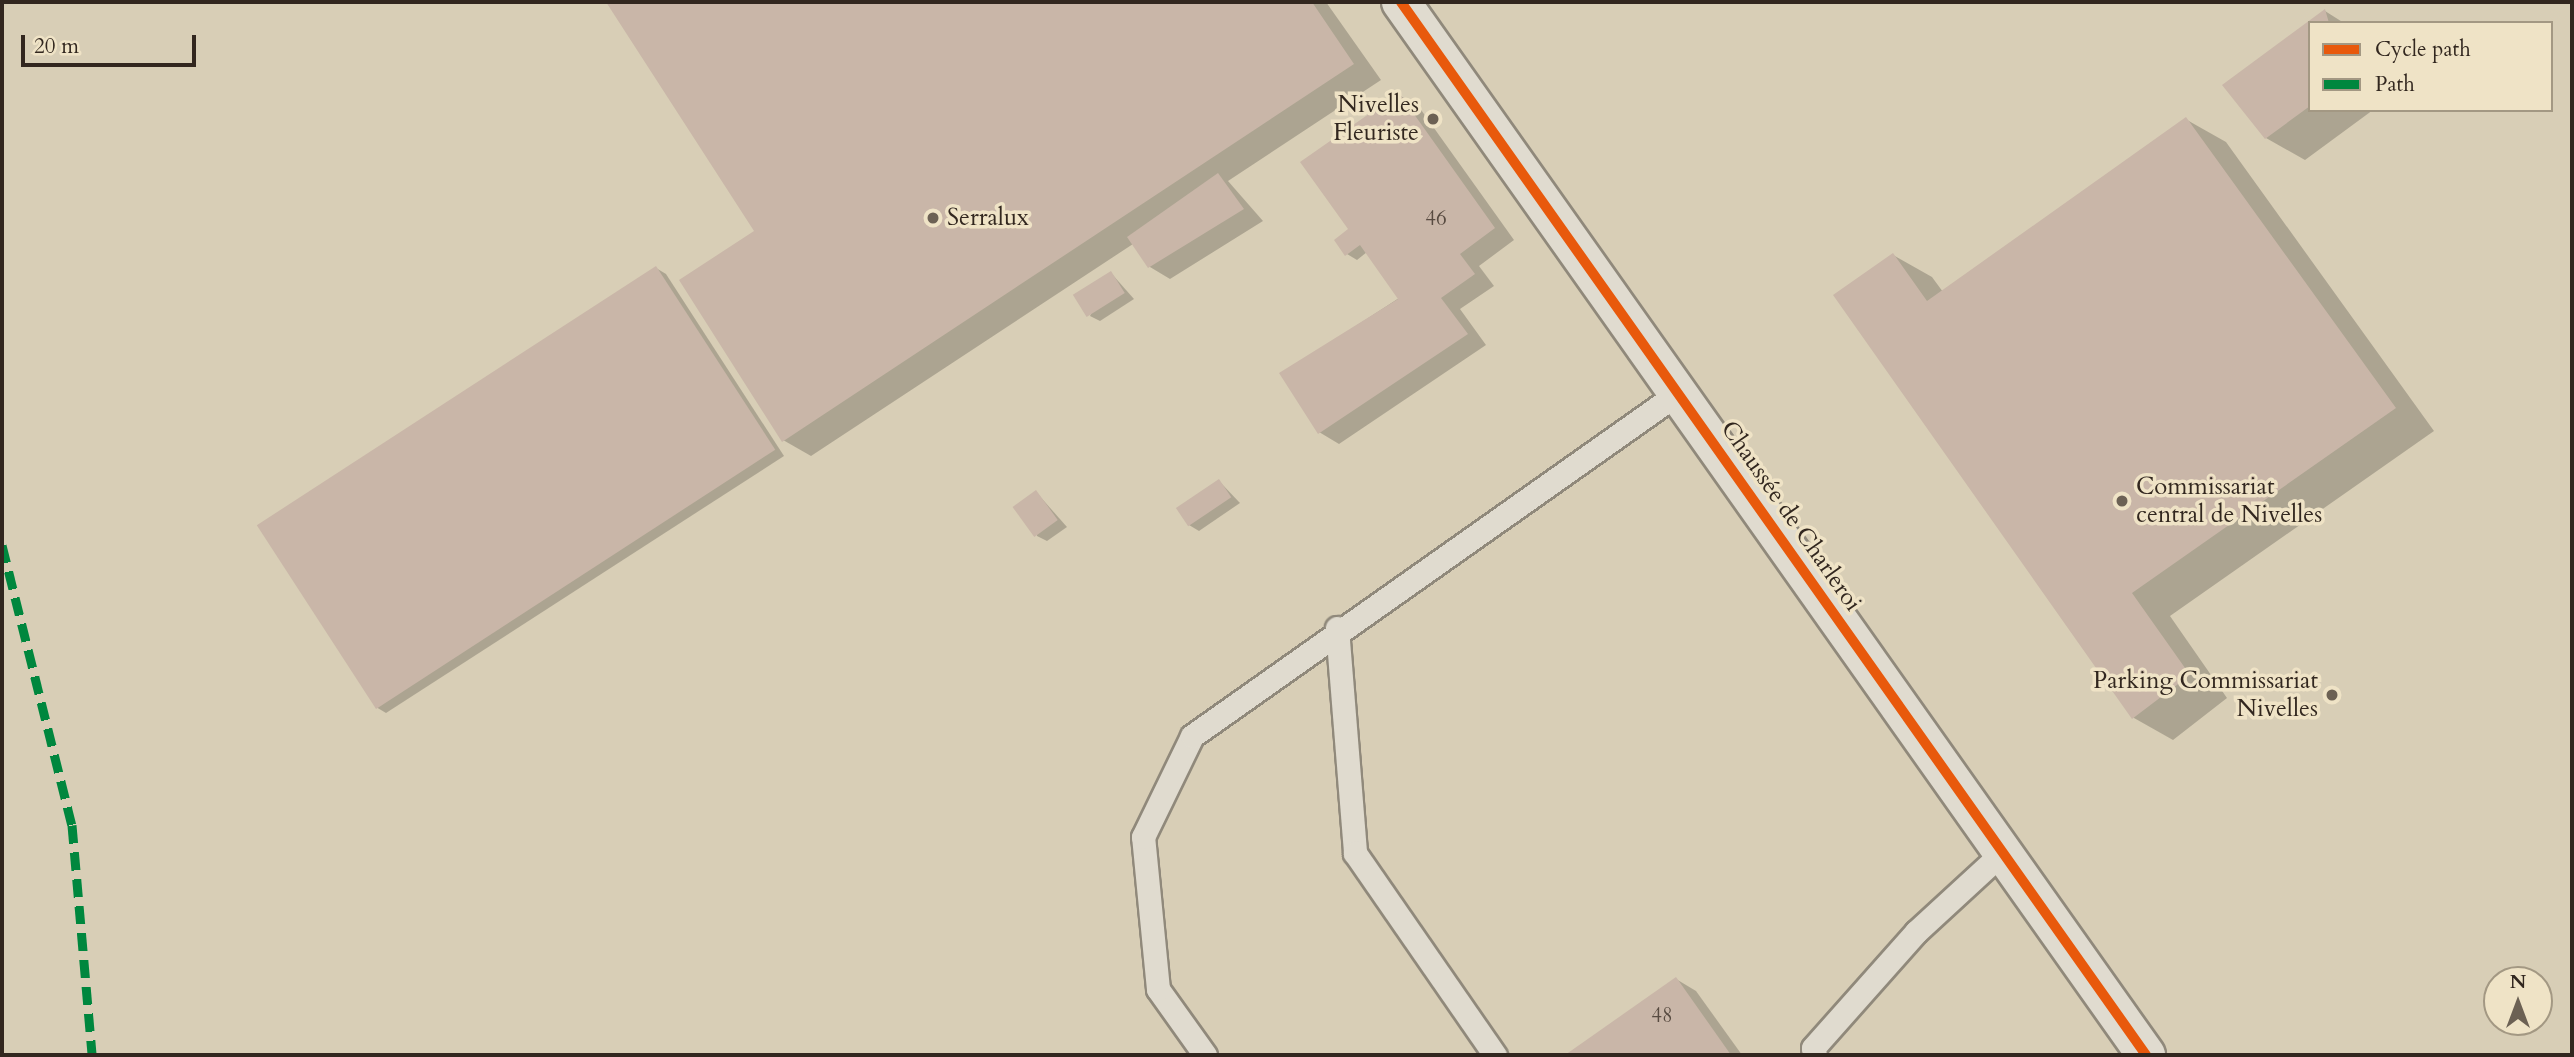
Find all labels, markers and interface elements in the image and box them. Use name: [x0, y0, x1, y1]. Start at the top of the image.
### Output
scale bar: [24, 21, 200, 65]
legend: [2308, 21, 2553, 112]
text: 20 m: [34, 32, 79, 61]
text: Cycle path: [2375, 35, 2471, 64]
text: Path: [2375, 70, 2415, 99]
place label: Nivelles Fleuriste: [1333, 91, 1419, 147]
marker: Nivelles Fleuriste: [1425, 111, 1441, 127]
place label: Serralux: [947, 204, 1029, 232]
house number: 46: [1425, 206, 1447, 232]
marker: Serralux: [925, 210, 941, 226]
street label: Chaussée de Charleroi: [1715, 415, 1867, 617]
place label: Commissariat central de Nivelles: [2136, 473, 2322, 529]
marker: Commissariat central de Nivelles: [2114, 493, 2130, 509]
place label: Parking Commissariat Nivelles: [2093, 667, 2318, 723]
marker: Parking Commissariat Nivelles: [2324, 687, 2340, 703]
north arrow: [2483, 966, 2553, 1036]
text: N: [2510, 969, 2526, 995]
house number: 48: [1651, 1003, 1673, 1029]

